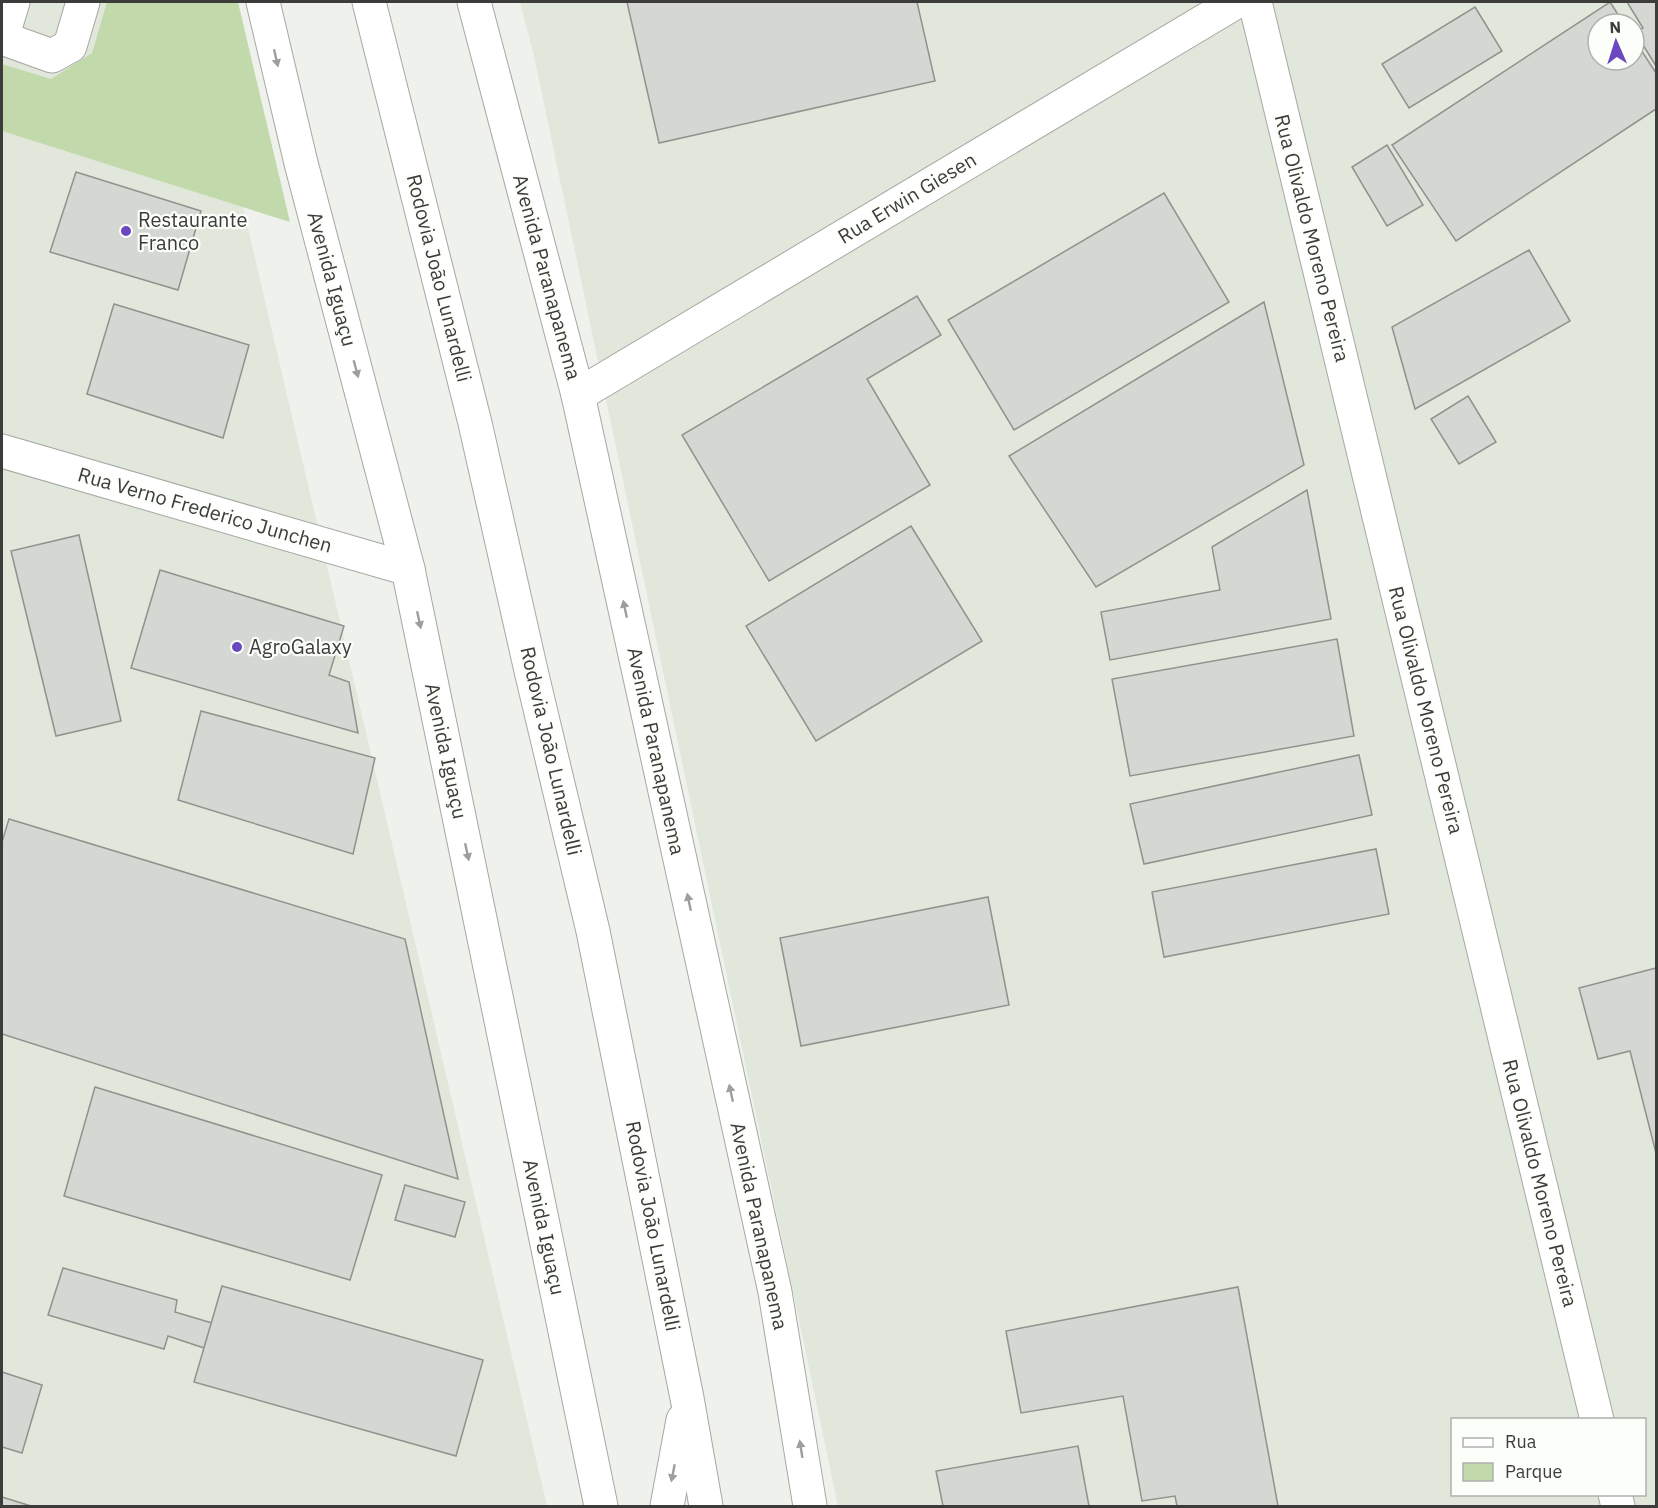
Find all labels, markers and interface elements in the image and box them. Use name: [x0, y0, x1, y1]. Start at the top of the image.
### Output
north arrow: [1586, 12, 1646, 72]
text: N: [1609, 17, 1622, 37]
one-way arrow: [272, 49, 282, 68]
street label: Rua Olivaldo Moreno Pereira: [1269, 111, 1356, 365]
street label: Rua Erwin Giesen: [832, 146, 981, 250]
street label: Rodovia João Lunardelli: [401, 171, 478, 385]
street label: Avenida Paranapanema: [507, 171, 588, 383]
place label: Restaurante Franco: [138, 206, 247, 256]
street label: Avenida Iguaçu: [302, 209, 363, 349]
marker: Restaurante Franco: [119, 224, 133, 238]
one-way arrow: [351, 360, 361, 379]
street label: Rua Verno Frederico Junchen: [75, 460, 335, 559]
street label: Rua Olivaldo Moreno Pereira: [1383, 583, 1470, 837]
one-way arrow: [619, 600, 629, 618]
one-way arrow: [415, 610, 424, 629]
place label: AgroGalaxy: [249, 633, 352, 660]
marker: AgroGalaxy: [230, 640, 244, 654]
street label: Rodovia João Lunardelli: [514, 644, 589, 858]
street label: Avenida Paranapanema: [621, 645, 692, 858]
street label: Avenida Iguaçu: [419, 680, 474, 821]
one-way arrow: [462, 842, 472, 861]
one-way arrow: [684, 892, 693, 911]
street label: Rua Olivaldo Moreno Pereira: [1497, 1056, 1584, 1310]
one-way arrow: [726, 1083, 735, 1102]
street label: Rodovia João Lunardelli: [620, 1119, 687, 1333]
street label: Avenida Paranapanema: [724, 1120, 795, 1333]
street label: Avenida Iguaçu: [517, 1156, 572, 1297]
legend: [1451, 1418, 1646, 1496]
text: Rua: [1505, 1430, 1537, 1453]
one-way arrow: [796, 1439, 805, 1458]
text: Parque: [1505, 1460, 1563, 1483]
one-way arrow: [668, 1464, 677, 1483]

